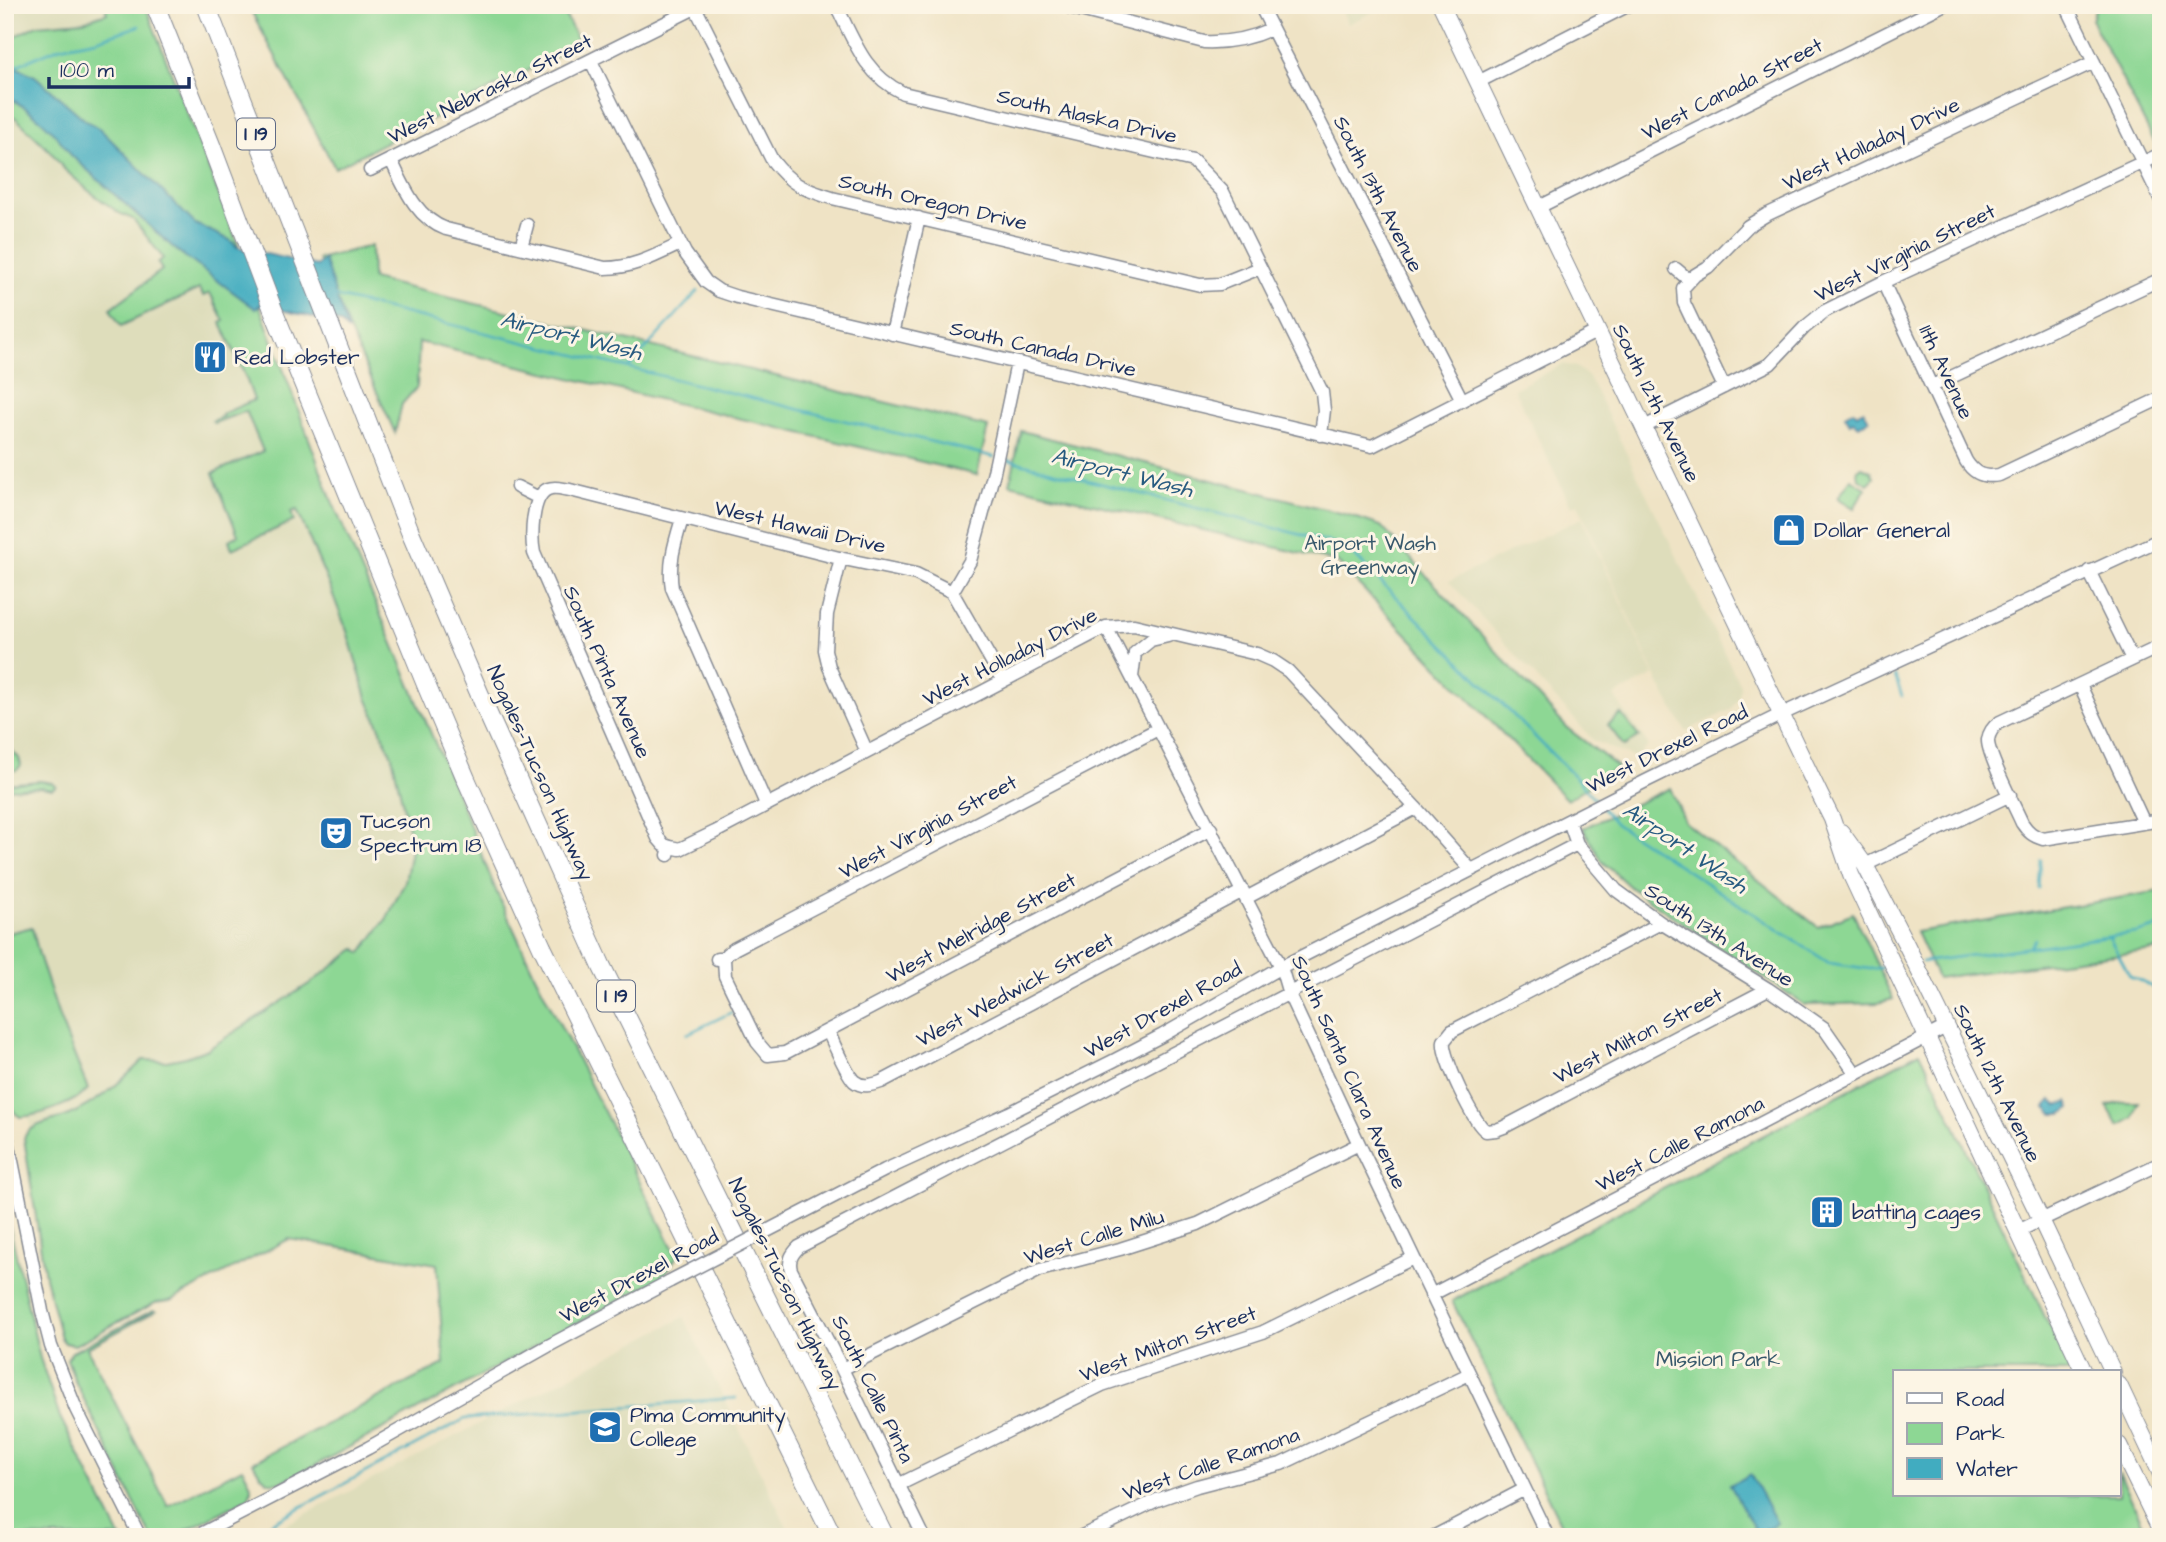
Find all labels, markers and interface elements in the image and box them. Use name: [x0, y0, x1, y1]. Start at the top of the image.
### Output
street label: West Nebraska Street: [383, 27, 598, 151]
street label: West Canada Street: [1636, 30, 1828, 147]
scale bar: [49, 46, 189, 90]
text: 100 m: [60, 56, 115, 85]
street label: South Alaska Drive: [994, 81, 1180, 151]
street label: West Holladay Drive: [1778, 90, 1965, 200]
street label: South 13th Avenue: [1326, 111, 1430, 277]
road number: I 19: [237, 118, 275, 150]
street label: South Oregon Drive: [836, 166, 1030, 240]
street label: West Virginia Street: [1810, 196, 2002, 311]
water label: Airport Wash: [497, 303, 646, 369]
street label: South Canada Drive: [947, 313, 1139, 385]
street label: South 12th Avenue: [1605, 319, 1707, 487]
street label: 11th Avenue: [1912, 320, 1980, 424]
restaurant icon: Red Lobster: [191, 338, 229, 376]
place label: Red Lobster: [234, 343, 360, 372]
water label: Airport Wash: [1048, 440, 1197, 506]
street label: West Hawaii Drive: [711, 493, 889, 561]
shop icon: Dollar General: [1770, 511, 1808, 549]
place label: Dollar General: [1814, 516, 1950, 545]
park label: Airport Wash Greenway: [1304, 529, 1436, 584]
street label: South Pinta Avenue: [556, 581, 658, 763]
street label: West Holladay Drive: [918, 600, 1103, 715]
street label: Nogales–Tucson Highway: [478, 661, 601, 886]
street label: West Drexel Road: [1581, 697, 1753, 801]
street label: West Virginia Street: [834, 767, 1024, 888]
water label: Airport Wash: [1616, 794, 1755, 902]
place label: Tucson Spectrum 18: [360, 807, 482, 861]
theatre icon: Tucson Spectrum 18: [317, 814, 355, 852]
street label: West Melridge Street: [881, 865, 1083, 992]
street label: South 13th Avenue: [1639, 876, 1799, 994]
street label: West Wedwick Street: [911, 925, 1119, 1054]
street label: South Santa Clara Avenue: [1284, 950, 1414, 1194]
street label: West Drexel Road: [1079, 954, 1247, 1065]
road number: I 19: [597, 980, 635, 1012]
street label: West Milton Street: [1548, 981, 1728, 1091]
street label: South 12th Avenue: [1946, 999, 2048, 1167]
street label: West Calle Ramona: [1591, 1089, 1769, 1199]
street label: Nogales–Tucson Highway: [719, 1173, 849, 1396]
building icon: batting cages: [1808, 1193, 1846, 1231]
place label: batting cages: [1852, 1198, 1981, 1229]
street label: West Calle Milu: [1020, 1202, 1168, 1272]
street label: West Drexel Road: [554, 1222, 724, 1330]
street label: West Milton Street: [1075, 1298, 1261, 1390]
street label: South Calle Pinta: [825, 1310, 922, 1468]
park label: Mission Park: [1656, 1345, 1780, 1374]
legend: [1893, 1370, 2120, 1496]
text: Road: [1956, 1385, 2004, 1414]
place label: Pima Community College: [630, 1401, 786, 1456]
school or university icon: Pima Community College: [586, 1408, 624, 1446]
text: Park: [1956, 1419, 2005, 1448]
street label: West Calle Ramona: [1119, 1420, 1304, 1508]
text: Water: [1956, 1455, 2018, 1484]

